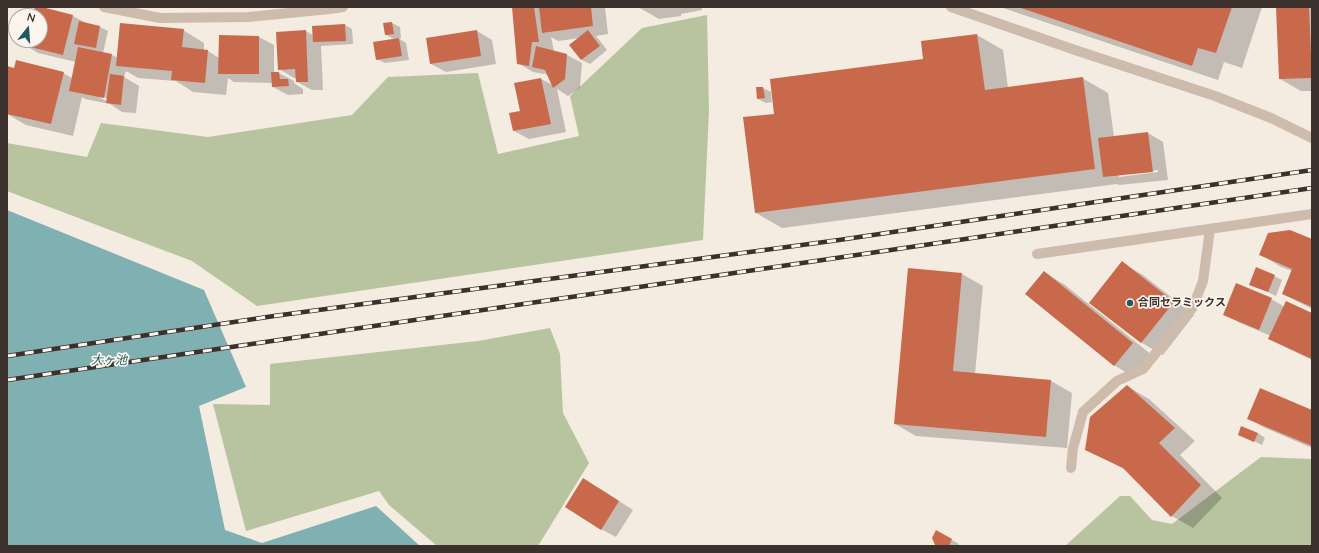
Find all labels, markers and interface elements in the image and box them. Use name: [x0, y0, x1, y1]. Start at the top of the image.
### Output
north arrow: [8, 8, 48, 48]
text: N: [25, 10, 37, 25]
place label: 合同セラミックス: [1138, 296, 1226, 310]
marker: 合同セラミックス: [1125, 298, 1135, 308]
water label: 大ヶ池: [91, 353, 127, 367]

